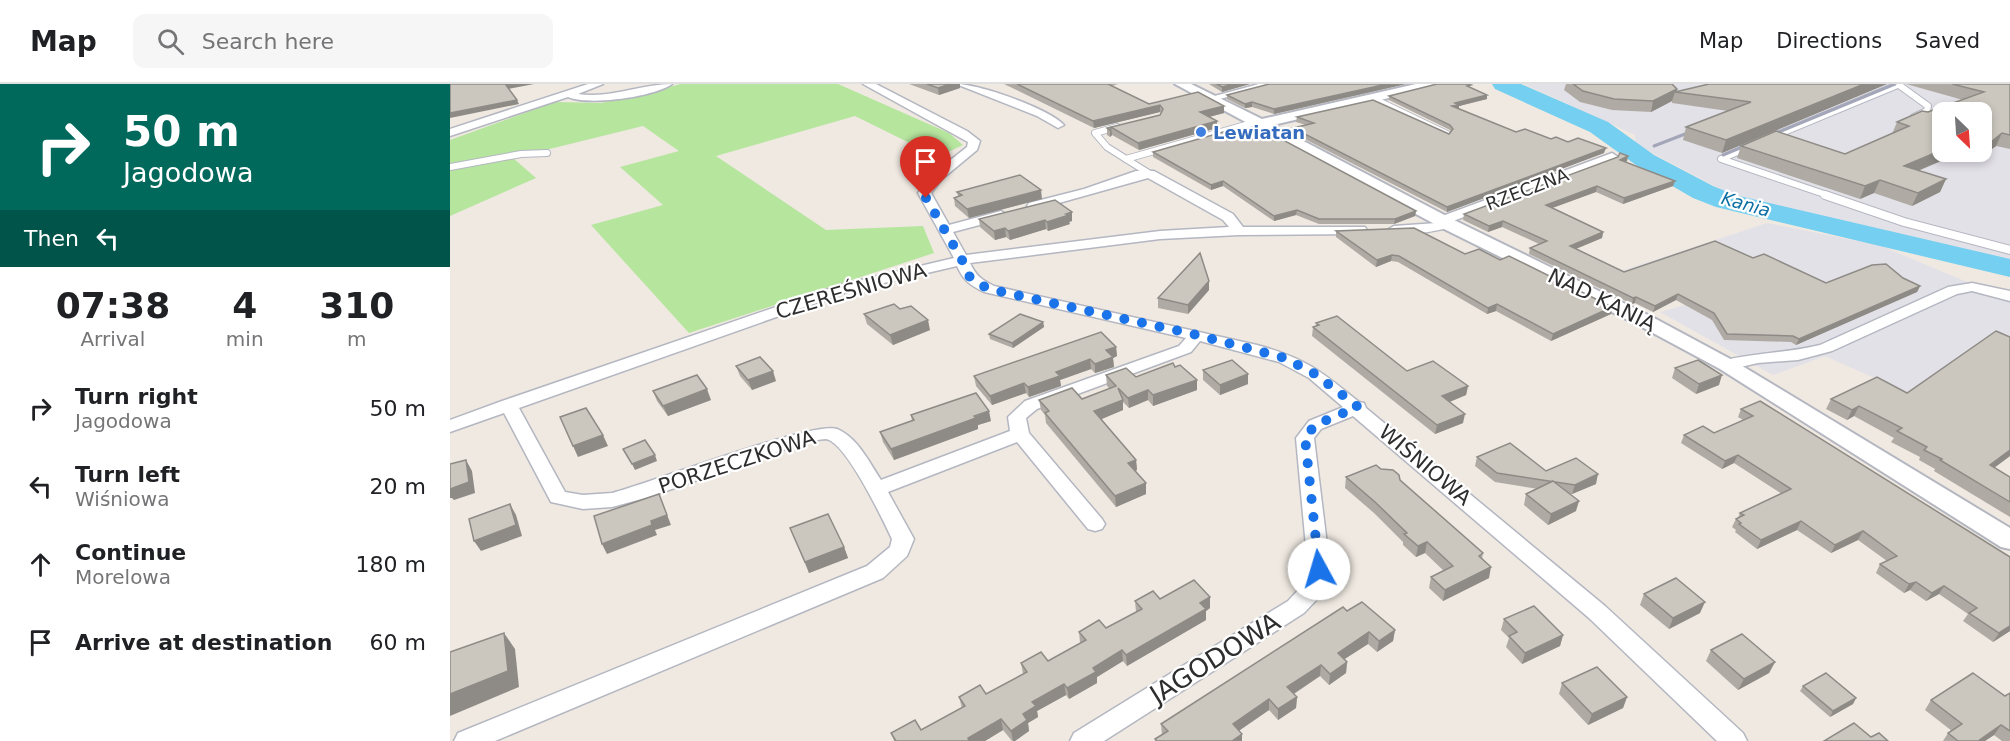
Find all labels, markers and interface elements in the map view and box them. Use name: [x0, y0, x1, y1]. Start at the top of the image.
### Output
search box: [133, 14, 553, 68]
text: Map: [30, 25, 97, 58]
icon: search: [154, 25, 187, 58]
text: Search here: [202, 29, 334, 54]
text: Map: [1699, 29, 1743, 53]
text: Directions: [1776, 29, 1882, 53]
text: Saved: [1915, 29, 1980, 53]
north arrow: [1932, 102, 1992, 162]
map controls: [1932, 102, 1992, 162]
text: 50 m: [123, 107, 240, 156]
icon: right: [24, 108, 102, 186]
place label: Lewiatan: [1213, 122, 1305, 143]
marker: Lewiatan: [1194, 125, 1208, 139]
pin: [900, 136, 951, 198]
icon: arrive: [909, 145, 942, 178]
text: Jagodowa: [123, 157, 253, 188]
street label: RZECZNA: [1483, 163, 1572, 214]
water label: Kania: [1719, 187, 1773, 221]
icon: left: [91, 222, 124, 255]
text: Then: [24, 226, 79, 251]
street label: CZEREŚNIOWA: [772, 257, 930, 324]
street label: NAD KANIĄ: [1544, 264, 1660, 337]
text: 07:38: [56, 285, 170, 326]
text: 4: [232, 285, 257, 326]
text: 310: [319, 285, 394, 326]
text: Arrival: [80, 327, 145, 351]
text: min: [226, 327, 264, 351]
text: m: [347, 327, 367, 351]
text: Turn right: [75, 384, 198, 409]
icon: right: [24, 392, 57, 425]
text: 50 m: [370, 396, 426, 421]
text: Jagodowa: [75, 409, 172, 433]
street label: WIŚNIOWA: [1374, 419, 1477, 511]
street label: PORZECZKOWA: [655, 425, 819, 499]
text: Turn left: [75, 462, 180, 487]
icon: left: [24, 470, 57, 503]
text: 20 m: [370, 474, 426, 499]
text: Wiśniowa: [75, 487, 169, 511]
position arrow: [1287, 537, 1351, 601]
text: Continue: [75, 540, 186, 565]
icon: ahead: [24, 548, 57, 581]
text: 180 m: [356, 552, 426, 577]
text: Morelowa: [75, 565, 171, 589]
street label: JAGODOWA: [1143, 606, 1286, 711]
icon: arrive: [24, 626, 57, 659]
text: Arrive at destination: [75, 630, 332, 655]
text: 60 m: [370, 630, 426, 655]

